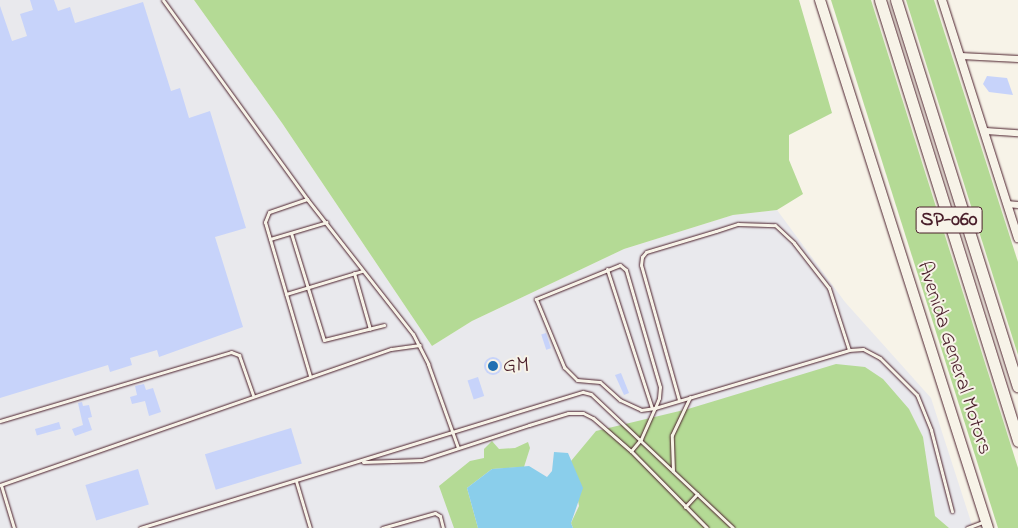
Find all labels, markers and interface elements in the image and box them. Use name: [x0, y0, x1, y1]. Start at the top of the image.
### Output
road number: SP-060: [915, 202, 983, 238]
street label: Avenida General Motors: [911, 258, 997, 458]
place label: GM: [503, 353, 529, 379]
marker: GM: [487, 360, 499, 372]

